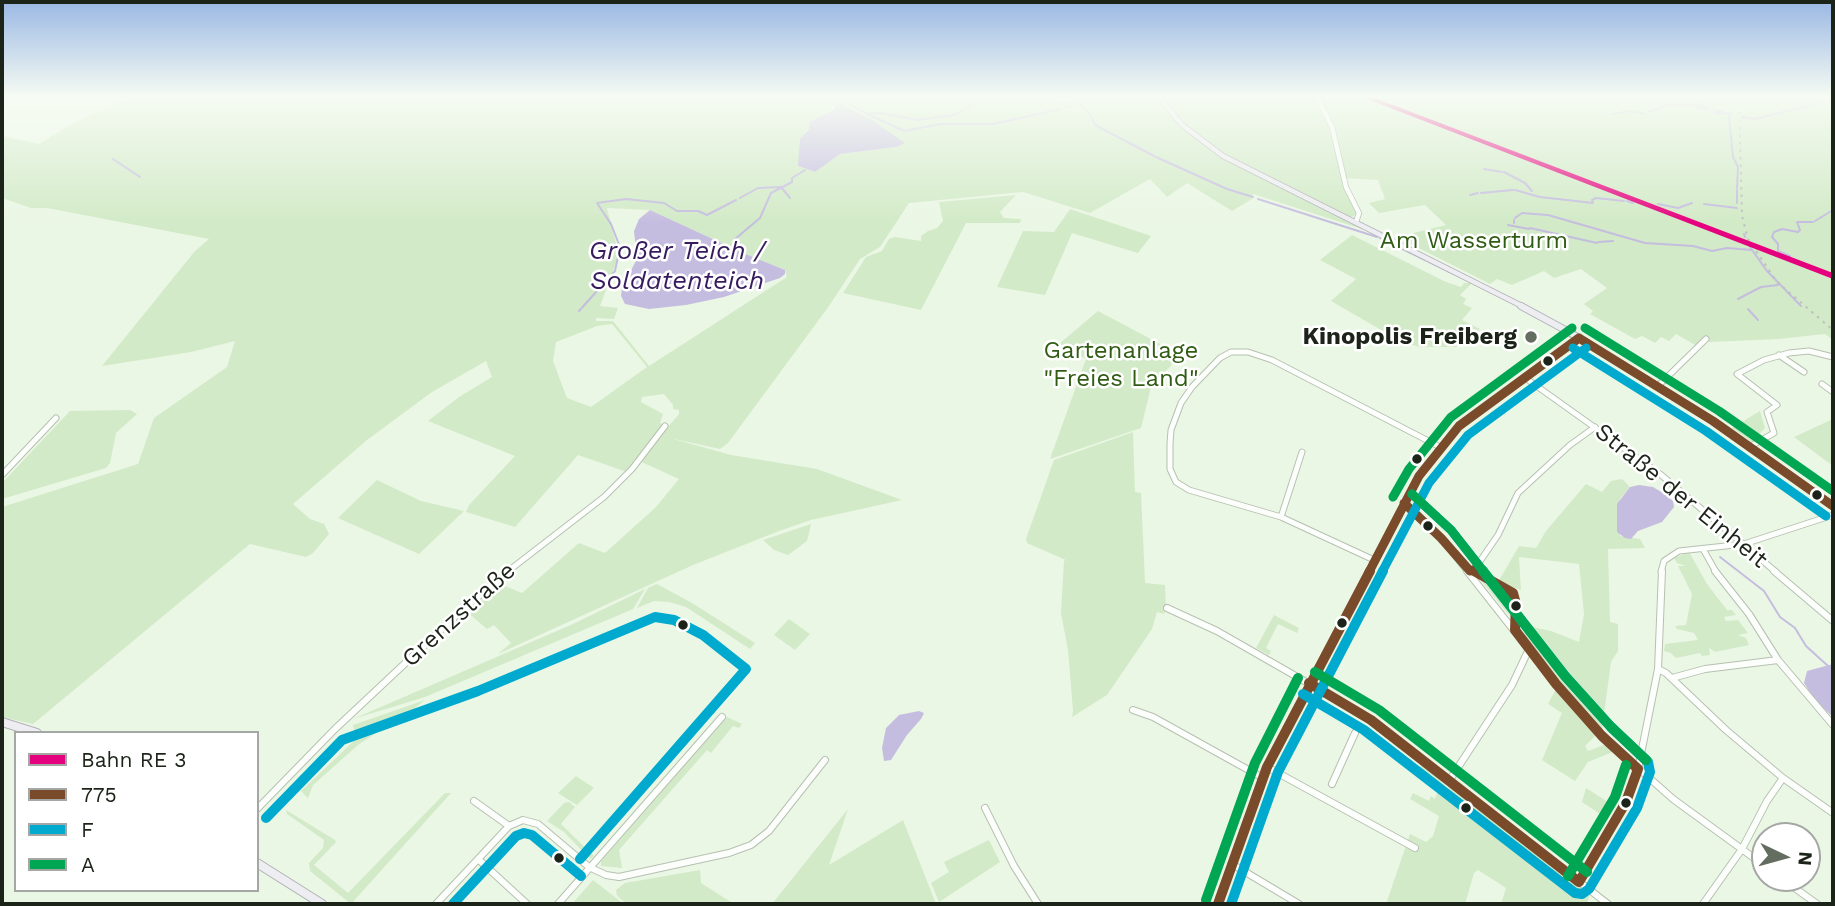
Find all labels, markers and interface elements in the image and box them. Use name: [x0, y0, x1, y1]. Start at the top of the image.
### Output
park label: Am Wasserturm: [1380, 227, 1568, 255]
water label: Großer Teich / Soldatenteich: [589, 235, 765, 296]
place label: Kinopolis Freiberg: [1302, 323, 1517, 351]
marker: Kinopolis Freiberg: [1523, 329, 1539, 345]
park label: Gartenanlage "Freies Land": [1043, 337, 1199, 393]
unlabelled marker: [1541, 354, 1555, 368]
street label: Straße der Einheit: [1589, 418, 1773, 574]
unlabelled marker: [1410, 452, 1424, 466]
unlabelled marker: [1810, 488, 1824, 502]
unlabelled marker: [1421, 519, 1435, 533]
street label: Grenzstraße: [396, 557, 522, 673]
unlabelled marker: [1509, 599, 1523, 613]
unlabelled marker: [1335, 616, 1349, 630]
unlabelled marker: [676, 618, 690, 632]
legend: [14, 731, 259, 892]
text: Bahn RE 3: [81, 747, 187, 772]
text: 775: [81, 782, 117, 807]
unlabelled marker: [1619, 796, 1633, 810]
unlabelled marker: [1459, 801, 1473, 815]
text: F: [81, 817, 94, 842]
north arrow: [1751, 822, 1821, 892]
unlabelled marker: [552, 851, 566, 865]
text: N: [1793, 851, 1817, 867]
text: A: [81, 852, 95, 877]

